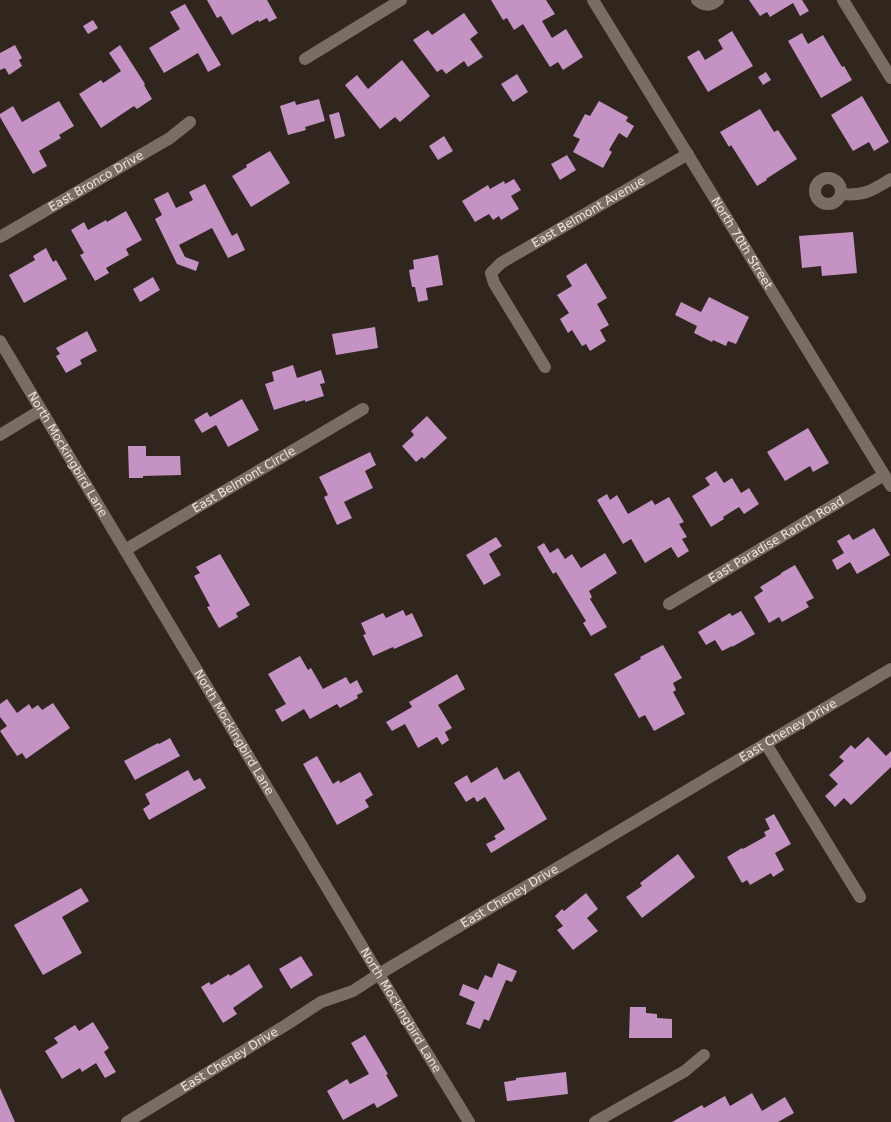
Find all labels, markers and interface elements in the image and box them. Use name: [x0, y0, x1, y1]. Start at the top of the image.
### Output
street label: East Bronco Drive: [46, 148, 146, 214]
street label: East Belmont Avenue: [529, 174, 647, 250]
street label: North 70th Street: [708, 194, 776, 292]
street label: North Mockingbird Lane: [25, 389, 111, 519]
street label: East Belmont Circle: [190, 444, 298, 516]
street label: East Paradise Ranch Road: [706, 494, 847, 586]
street label: North Mockingbird Lane: [191, 667, 277, 798]
street label: East Cheney Drive: [737, 696, 839, 765]
street label: East Cheney Drive: [458, 862, 561, 931]
street label: North Mockingbird Lane: [358, 945, 444, 1075]
street label: East Cheney Drive: [178, 1025, 281, 1094]

